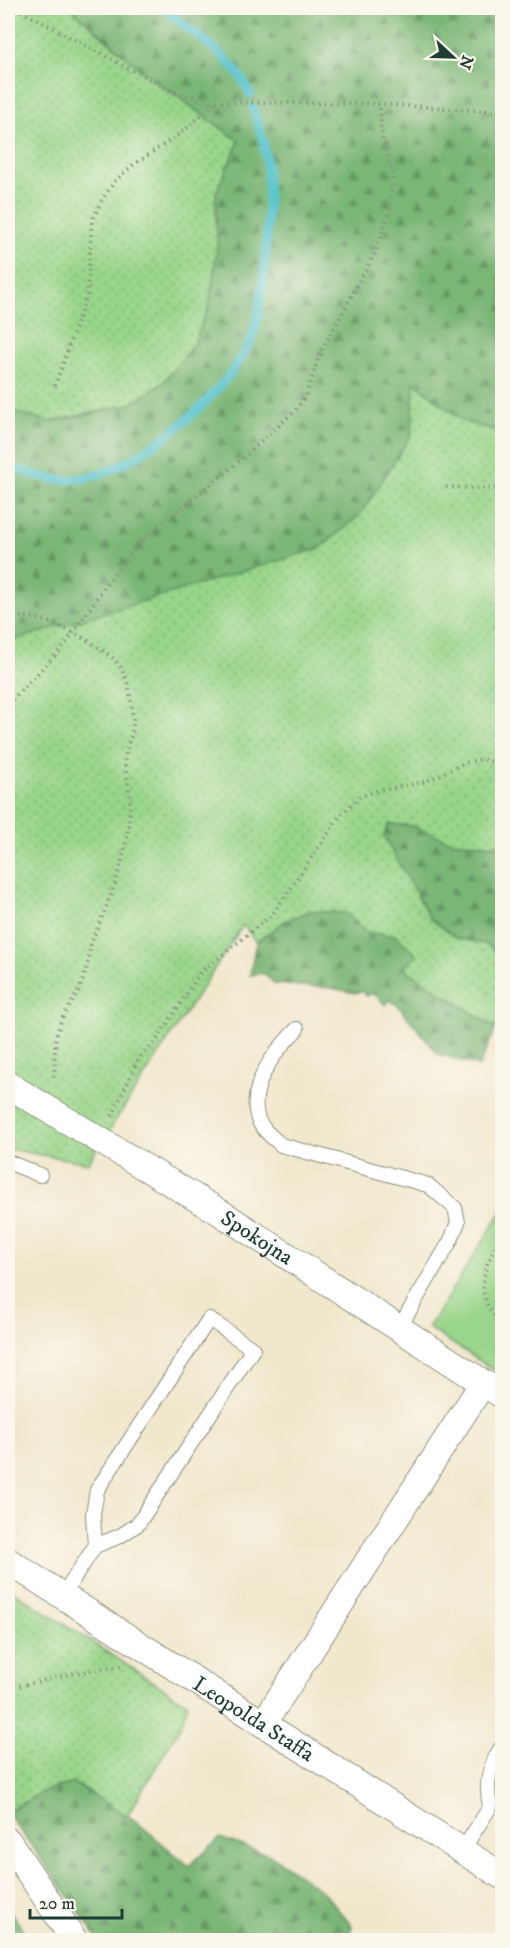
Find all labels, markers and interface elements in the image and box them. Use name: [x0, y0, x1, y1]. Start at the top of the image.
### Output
north arrow: [423, 27, 483, 87]
text: N: [454, 52, 478, 72]
street label: Spokojna: [215, 1205, 298, 1272]
street label: Leopolda Staffa: [188, 1671, 320, 1768]
scale bar: [30, 1882, 122, 1920]
text: 20 m: [39, 1893, 75, 1915]

